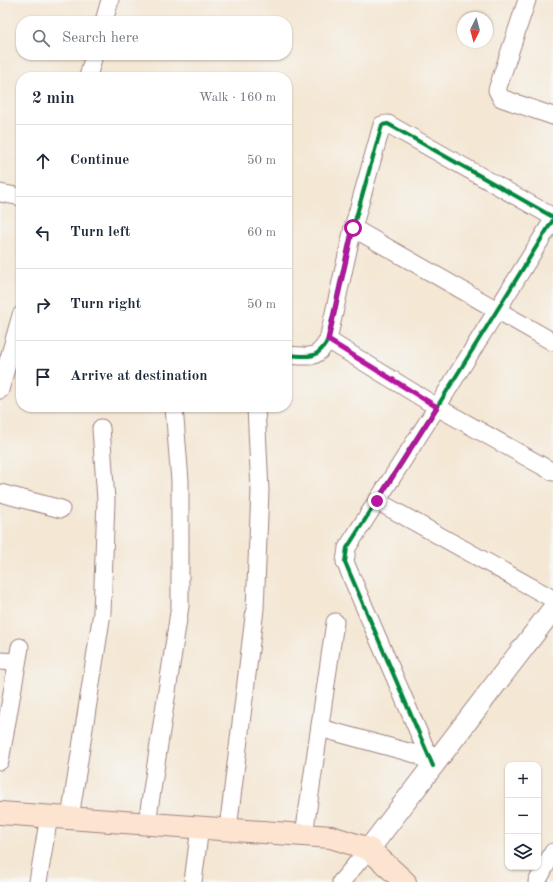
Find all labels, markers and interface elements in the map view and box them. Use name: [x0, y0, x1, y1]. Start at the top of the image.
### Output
north arrow: [457, 12, 493, 48]
search box: [16, 16, 292, 60]
icon: search: [30, 27, 52, 49]
text: Search here: [62, 31, 139, 46]
text: 2 min: [32, 90, 75, 107]
text: Walk · 160 m: [199, 91, 276, 104]
icon: ahead: [32, 150, 54, 172]
text: Continue: [70, 153, 129, 168]
text: 50 m: [247, 154, 276, 167]
route start: [344, 219, 362, 237]
icon: left: [32, 222, 54, 244]
text: Turn left: [70, 225, 130, 240]
text: 60 m: [247, 226, 276, 239]
icon: right: [32, 294, 54, 316]
text: Turn right: [70, 297, 141, 312]
text: 50 m: [247, 298, 276, 311]
icon: arrive: [32, 366, 54, 388]
text: Arrive at destination: [70, 369, 208, 384]
route end: [368, 492, 386, 510]
map controls: [505, 762, 541, 870]
button: +: [505, 762, 541, 798]
button: −: [505, 798, 541, 834]
button: layers: [505, 834, 541, 870]

